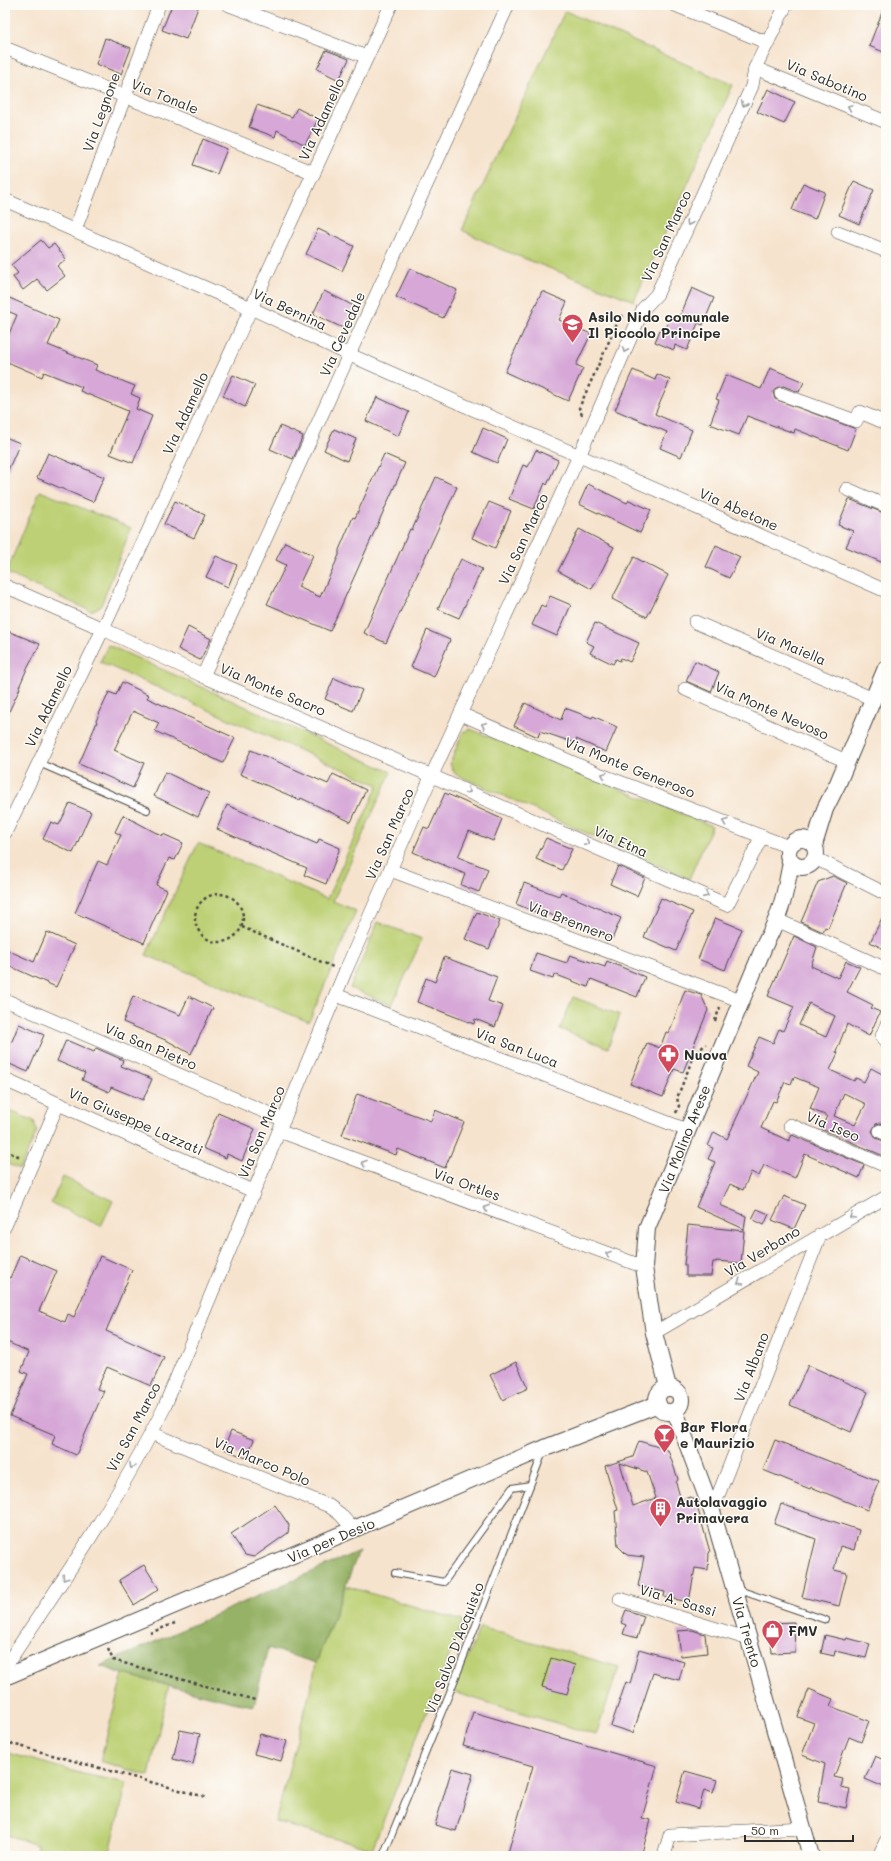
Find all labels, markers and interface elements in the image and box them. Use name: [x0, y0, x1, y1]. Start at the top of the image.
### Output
street label: Via Sabotino: [783, 54, 871, 106]
street label: Via Legnone: [78, 70, 124, 154]
street label: Via Tonale: [128, 74, 202, 118]
street label: Via Adamello: [294, 75, 348, 163]
one-way arrow: [741, 100, 749, 108]
one-way arrow: [847, 104, 854, 112]
street label: Via San Marco: [637, 187, 695, 285]
one-way arrow: [686, 219, 694, 226]
street label: Via Bernina: [250, 284, 330, 334]
street label: Via Cevedale: [315, 289, 369, 379]
place label: Asilo Nido comunale Il Piccolo Principe: [588, 307, 729, 342]
school or university icon: Asilo Nido comunale Il Piccolo Principe: [559, 311, 585, 344]
one-way arrow: [622, 346, 630, 354]
street label: Via Adamello: [158, 369, 212, 457]
street label: Via Abetone: [696, 483, 782, 535]
street label: Via San Marco: [494, 490, 552, 588]
street label: Via Maiella: [753, 623, 829, 669]
street label: Via Monte Sacro: [217, 658, 329, 720]
street label: Via Adamello: [20, 662, 76, 750]
street label: Via Monte Nevoso: [712, 676, 832, 744]
one-way arrow: [481, 721, 488, 729]
street label: Via Monte Generoso: [562, 732, 698, 802]
one-way arrow: [601, 772, 608, 780]
street label: Via San Marco: [360, 785, 418, 883]
one-way arrow: [464, 786, 471, 794]
one-way arrow: [722, 819, 729, 827]
street label: Via Etna: [591, 821, 651, 861]
one-way arrow: [582, 838, 590, 846]
one-way arrow: [701, 890, 709, 898]
street label: Via Brennero: [525, 896, 617, 946]
street label: Via San Pietro: [102, 1018, 200, 1074]
street label: Via San Luca: [473, 1022, 561, 1072]
pharmacy icon: Nuova: [656, 1041, 682, 1074]
place label: Nuova: [684, 1045, 728, 1064]
street label: Via Molino Arese: [654, 1082, 714, 1196]
street label: Via Giuseppe Lazzati: [66, 1083, 206, 1159]
street label: Via San Marco: [233, 1083, 289, 1181]
street label: Via Iseo: [803, 1106, 863, 1146]
one-way arrow: [360, 1159, 367, 1167]
street label: Via Ortles: [431, 1163, 503, 1205]
one-way arrow: [482, 1205, 489, 1213]
one-way arrow: [849, 1211, 856, 1218]
street label: Via Verbano: [721, 1221, 803, 1281]
one-way arrow: [604, 1250, 611, 1258]
one-way arrow: [737, 1277, 744, 1285]
street label: Via Albano: [729, 1329, 773, 1405]
street label: Via San Marco: [101, 1379, 165, 1475]
place label: Bar Flora e Maurizio: [680, 1417, 755, 1452]
bar icon: Bar Flora e Maurizio: [652, 1421, 678, 1454]
street label: Via Marco Polo: [211, 1432, 313, 1490]
one-way arrow: [129, 1462, 136, 1469]
place label: Autolavaggio Primavera: [676, 1492, 767, 1527]
building icon: Autolavaggio Primavera: [647, 1496, 673, 1529]
street label: Via per Desio: [284, 1513, 378, 1567]
one-way arrow: [62, 1573, 69, 1580]
street label: Via Salvo D'Acquisto: [420, 1579, 488, 1717]
street label: Via A. Sassi: [637, 1579, 719, 1621]
street label: Via Trento: [728, 1595, 766, 1669]
shop icon: FMV: [760, 1617, 786, 1650]
place label: FMV: [788, 1621, 818, 1640]
scale bar: [745, 1817, 853, 1843]
text: 50 m: [751, 1822, 779, 1838]

